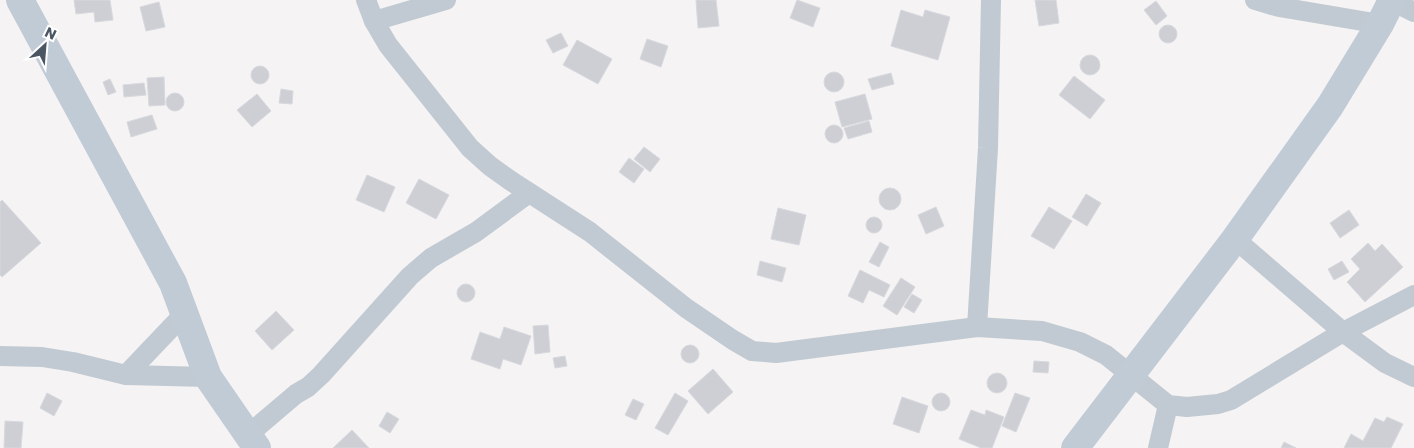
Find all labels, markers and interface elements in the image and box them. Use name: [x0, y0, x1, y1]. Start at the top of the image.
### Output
north arrow: [20, 20, 70, 70]
text: N: [42, 22, 60, 45]

